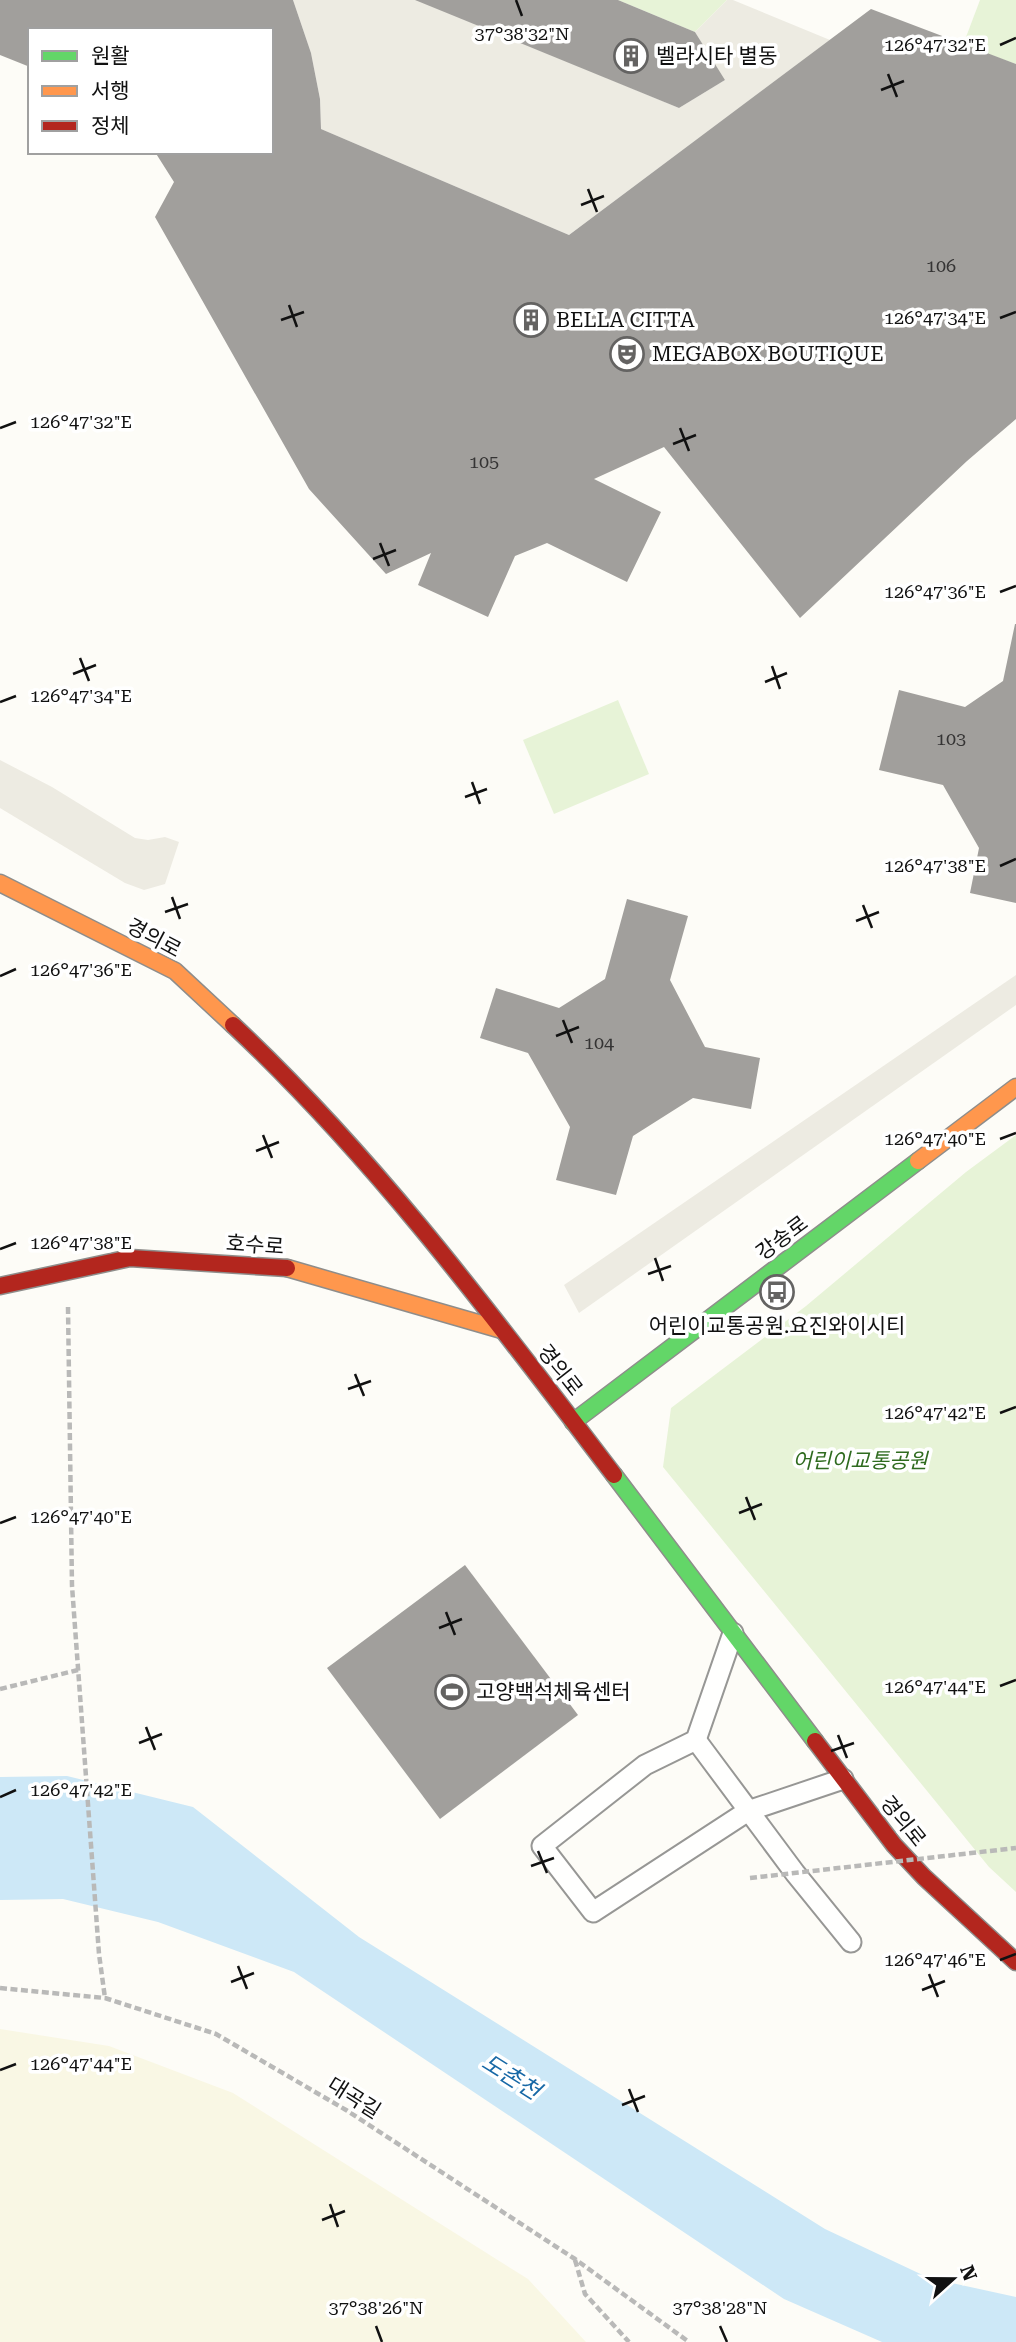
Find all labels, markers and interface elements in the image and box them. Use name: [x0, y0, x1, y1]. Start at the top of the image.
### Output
text: 37°38'32"N: [475, 23, 569, 44]
legend: [28, 28, 273, 154]
text: 126°47'32"E: [884, 34, 986, 55]
building icon: 벨라시타 별동: [612, 37, 650, 75]
text: 원활: [91, 44, 130, 68]
place label: 벨라시타 별동: [656, 44, 777, 68]
text: 서행: [91, 79, 130, 103]
text: 정체: [91, 114, 130, 138]
house number: 106: [926, 255, 956, 276]
building icon: BELLA CITTA: [512, 301, 550, 339]
text: 126°47'34"E: [884, 307, 986, 328]
place label: BELLA CITTA: [556, 308, 695, 332]
theatre icon: MEGABOX BOUTIQUE: [608, 335, 646, 373]
place label: MEGABOX BOUTIQUE: [652, 342, 884, 366]
text: 126°47'32"E: [30, 411, 132, 432]
house number: 105: [469, 451, 499, 472]
text: 126°47'36"E: [884, 581, 986, 602]
text: 126°47'34"E: [30, 685, 132, 706]
house number: 103: [936, 728, 966, 749]
text: 126°47'38"E: [884, 855, 986, 876]
street label: 경의로: [123, 914, 185, 962]
text: 126°47'36"E: [30, 959, 132, 980]
house number: 104: [584, 1032, 614, 1053]
text: 126°47'40"E: [884, 1128, 986, 1149]
street label: 강송로: [752, 1211, 812, 1265]
street label: 호수로: [225, 1231, 285, 1259]
text: 126°47'38"E: [30, 1232, 132, 1253]
bus stop icon: 어린이교통공원.요진와이시티: [758, 1273, 796, 1311]
place label: 어린이교통공원.요진와이시티: [649, 1314, 905, 1338]
street label: 경의로: [533, 1340, 587, 1400]
text: 126°47'42"E: [884, 1402, 986, 1423]
park label: 어린이교통공원: [792, 1449, 929, 1473]
text: 126°47'40"E: [30, 1506, 132, 1527]
sports icon: 고양백석체육센터: [433, 1673, 471, 1711]
text: 126°47'44"E: [884, 1676, 986, 1697]
place label: 고양백석체육센터: [476, 1680, 631, 1704]
text: 126°47'42"E: [30, 1779, 132, 1800]
street label: 경의로: [875, 1791, 931, 1851]
text: 126°47'46"E: [884, 1949, 986, 1970]
water label: 도촌천: [477, 2049, 547, 2107]
text: 126°47'44"E: [30, 2053, 132, 2074]
street label: 대곡길: [323, 2072, 385, 2124]
north arrow: [918, 2244, 988, 2314]
text: N: [955, 2262, 982, 2284]
text: 37°38'26"N: [329, 2297, 423, 2318]
text: 37°38'28"N: [673, 2297, 767, 2318]

